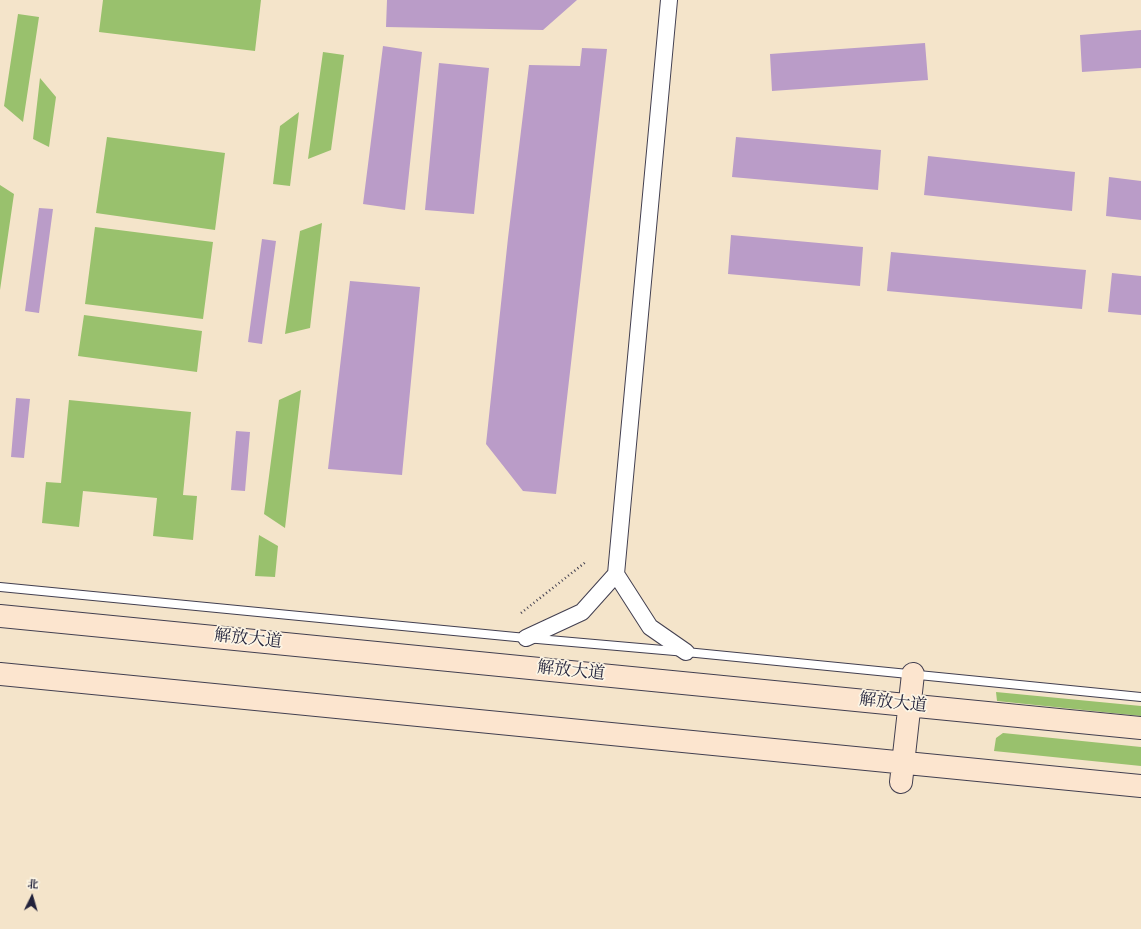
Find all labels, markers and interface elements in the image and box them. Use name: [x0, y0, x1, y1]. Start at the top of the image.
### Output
street label: 解放大道: [213, 626, 283, 654]
street label: 解放大道: [536, 658, 606, 686]
street label: 解放大道: [858, 690, 928, 718]
north arrow: [12, 877, 52, 917]
text: 北: [27, 878, 39, 892]

